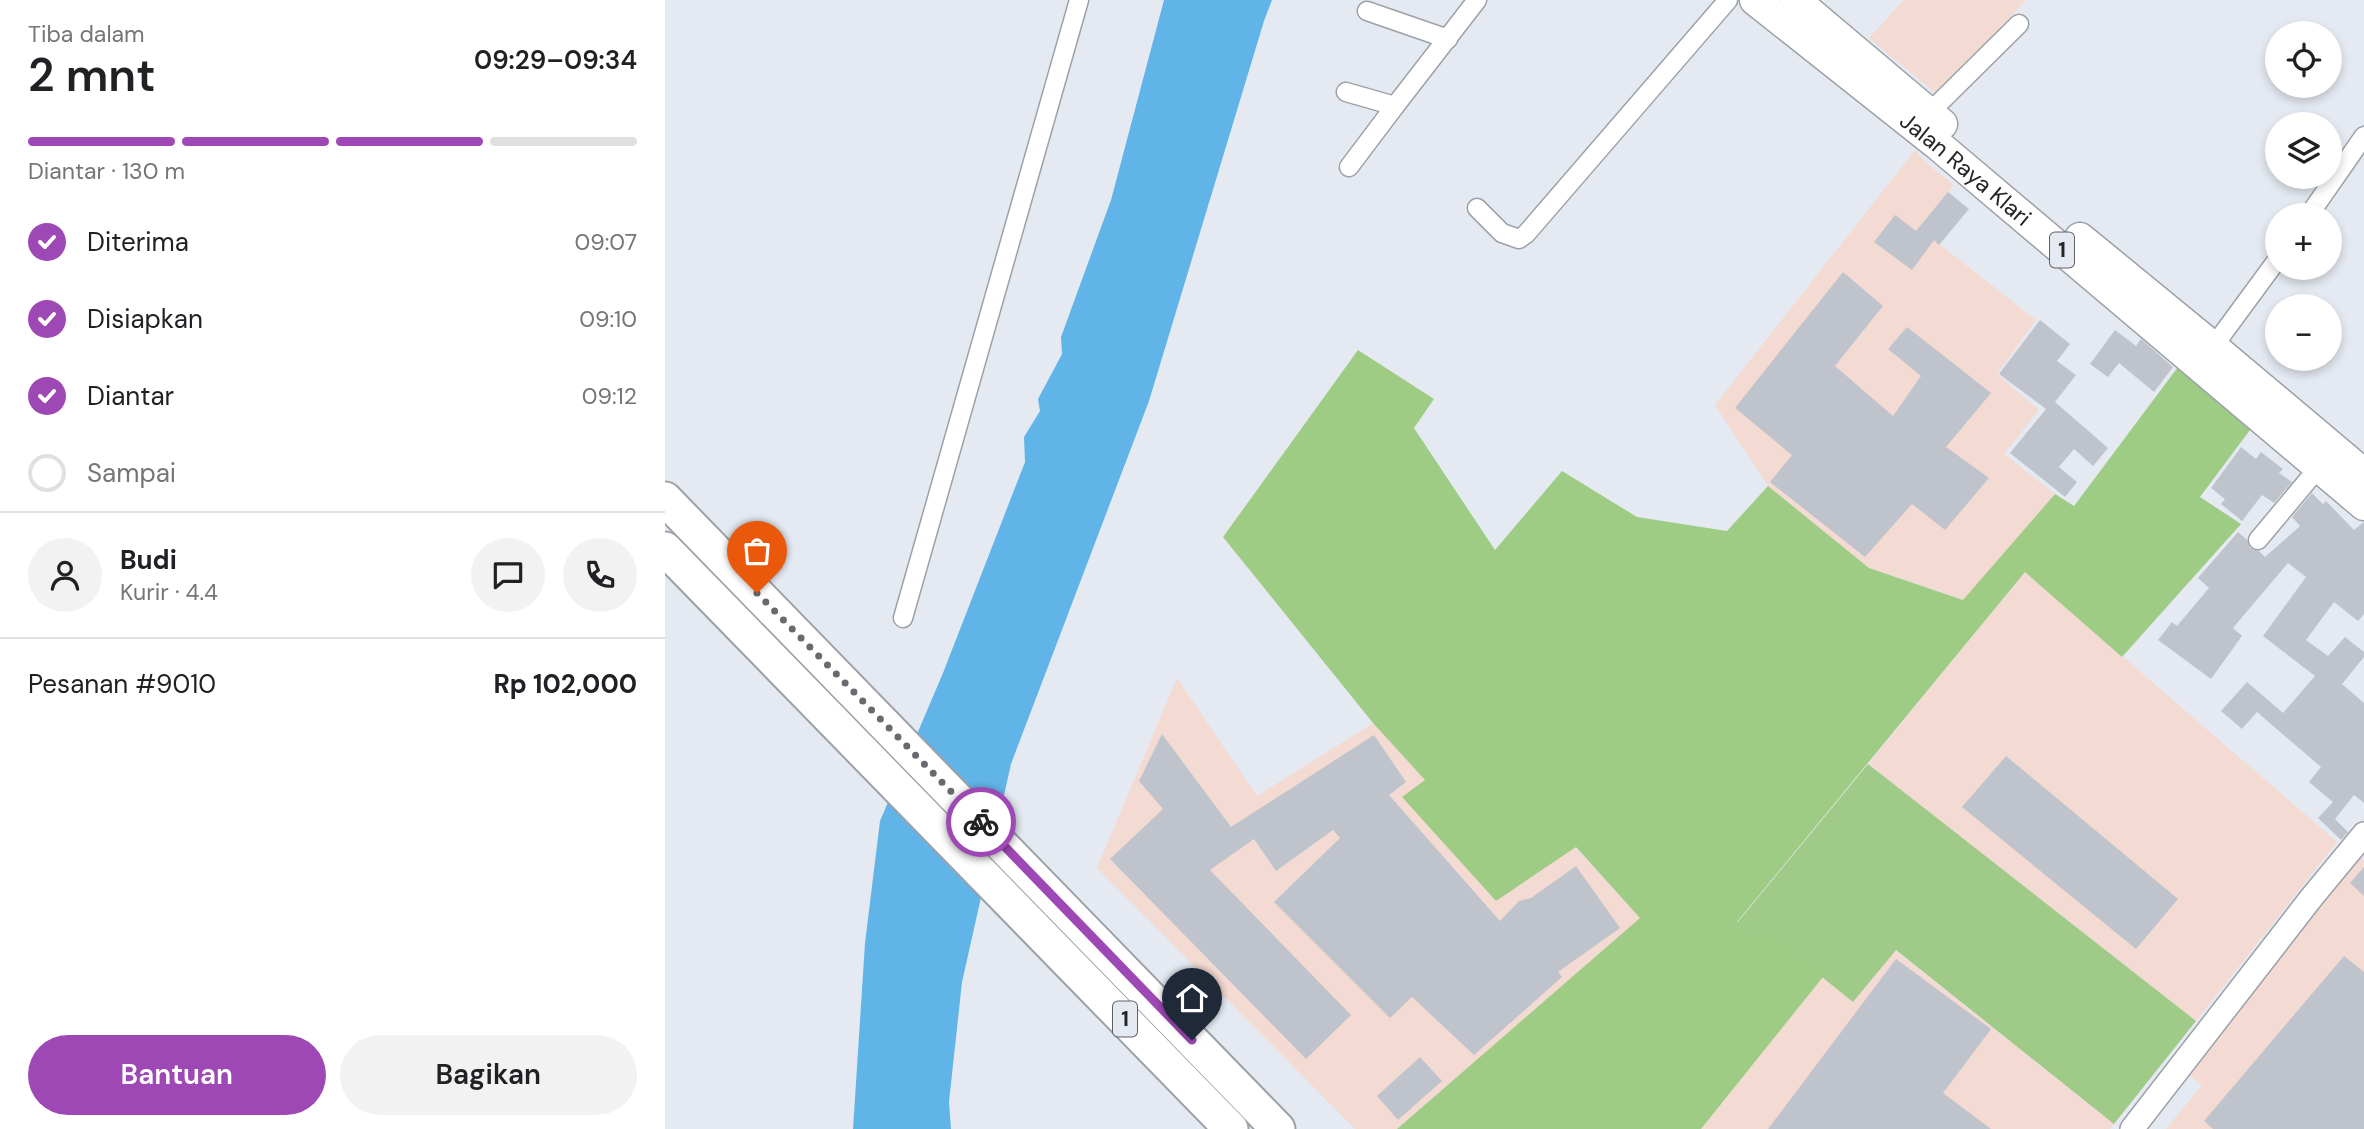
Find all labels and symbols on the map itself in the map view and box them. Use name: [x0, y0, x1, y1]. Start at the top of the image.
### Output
street label: Jalan Raya Klari: [1894, 105, 2038, 232]
road number: 1: [2050, 232, 2074, 268]
pin: [727, 521, 787, 593]
courier: [946, 787, 1016, 857]
pin: [1162, 968, 1222, 1040]
road number: 1: [1113, 1002, 1137, 1036]

